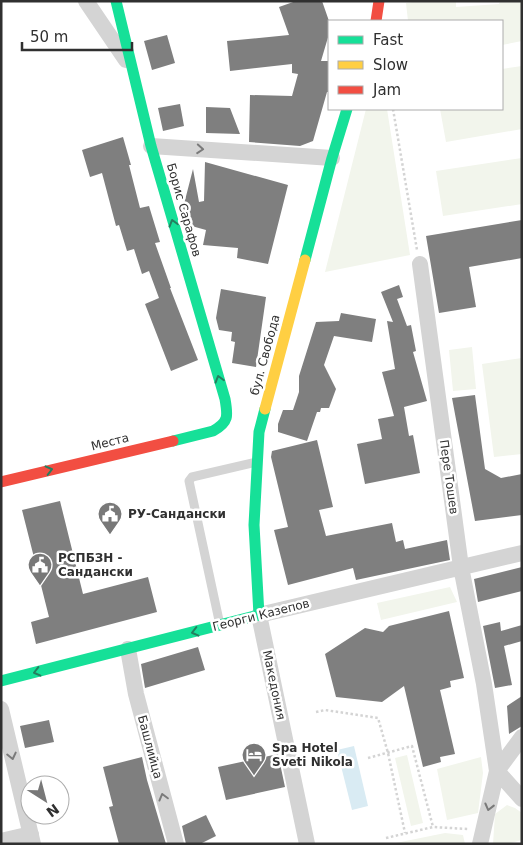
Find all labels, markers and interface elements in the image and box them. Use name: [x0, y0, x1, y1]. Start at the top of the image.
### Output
scale bar: [22, 20, 132, 52]
legend: [328, 20, 503, 110]
text: 50 m: [30, 28, 68, 46]
text: Fast: [373, 31, 403, 49]
text: Slow: [373, 56, 408, 74]
text: Jam: [372, 81, 401, 99]
one-way arrow: [196, 144, 204, 155]
street label: Борис Сарафов: [164, 162, 204, 258]
one-way arrow: [169, 219, 179, 227]
street label: бул. Свобода: [247, 313, 283, 397]
one-way arrow: [214, 375, 224, 383]
street label: Места: [90, 431, 130, 453]
street label: Пере Тошев: [437, 439, 461, 515]
one-way arrow: [44, 465, 53, 476]
public building icon: РУ-Сандански: [97, 501, 123, 535]
place label: РУ-Сандански: [128, 507, 226, 521]
place label: РСПБЗН - Сандански: [58, 551, 133, 579]
public building icon: РСПБЗН - Сандански: [27, 552, 53, 586]
street label: Георги Казепов: [211, 596, 311, 634]
one-way arrow: [191, 626, 199, 636]
street label: Македония: [260, 649, 288, 721]
one-way arrow: [33, 666, 42, 677]
street label: Башлийца: [135, 714, 165, 780]
place label: Spa Hotel Sveti Nikola: [272, 741, 353, 769]
hotel icon: Spa Hotel Sveti Nikola: [241, 742, 267, 776]
one-way arrow: [6, 752, 17, 761]
north arrow: [20, 775, 70, 825]
one-way arrow: [158, 792, 169, 801]
text: N: [43, 801, 62, 820]
one-way arrow: [484, 803, 495, 812]

